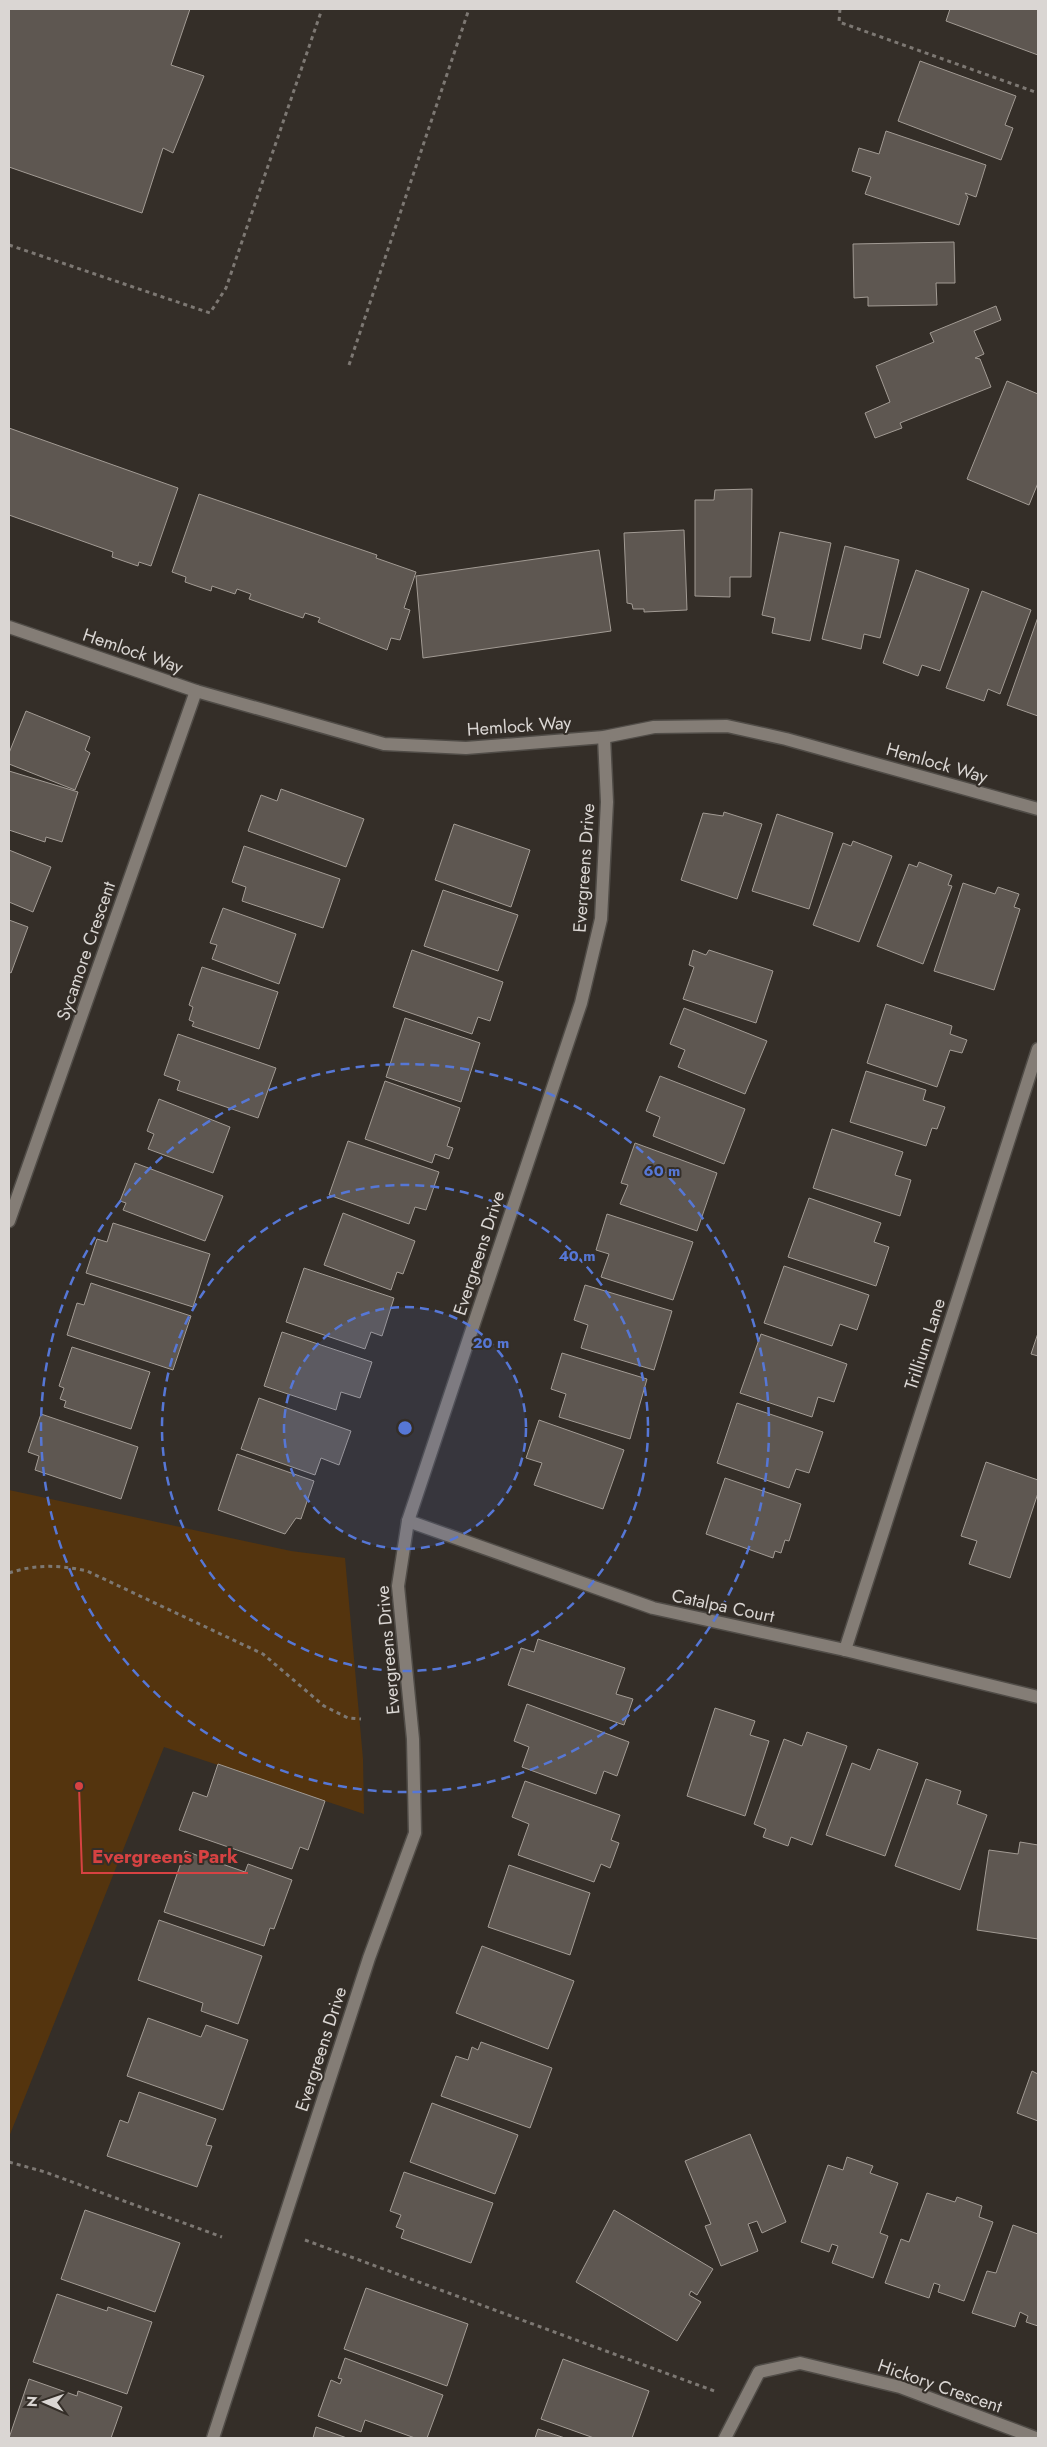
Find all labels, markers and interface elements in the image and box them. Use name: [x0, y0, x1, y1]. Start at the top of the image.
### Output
street label: Hemlock Way: [79, 622, 187, 680]
street label: Hemlock Way: [466, 709, 572, 743]
street label: Hemlock Way: [883, 736, 991, 790]
street label: Evergreens Drive: [567, 802, 601, 934]
street label: Sycamore Crescent: [50, 877, 122, 1024]
text: 60 m: [644, 1160, 680, 1182]
street label: Evergreens Drive: [447, 1187, 511, 1319]
text: 40 m: [558, 1245, 596, 1267]
street label: Trillium Lane: [898, 1295, 952, 1393]
text: 20 m: [473, 1332, 509, 1354]
centre of rings: [396, 1419, 414, 1437]
street label: Catalpa Court: [669, 1582, 777, 1630]
street label: Evergreens Drive: [369, 1584, 407, 1716]
callout: Evergreens Park: [82, 1839, 248, 1873]
text: Evergreens Park: [92, 1843, 238, 1870]
street label: Evergreens Drive: [289, 1983, 353, 2115]
street label: Hickory Crescent: [874, 2353, 1006, 2420]
north arrow: [20, 2377, 70, 2427]
text: N: [22, 2396, 42, 2407]

